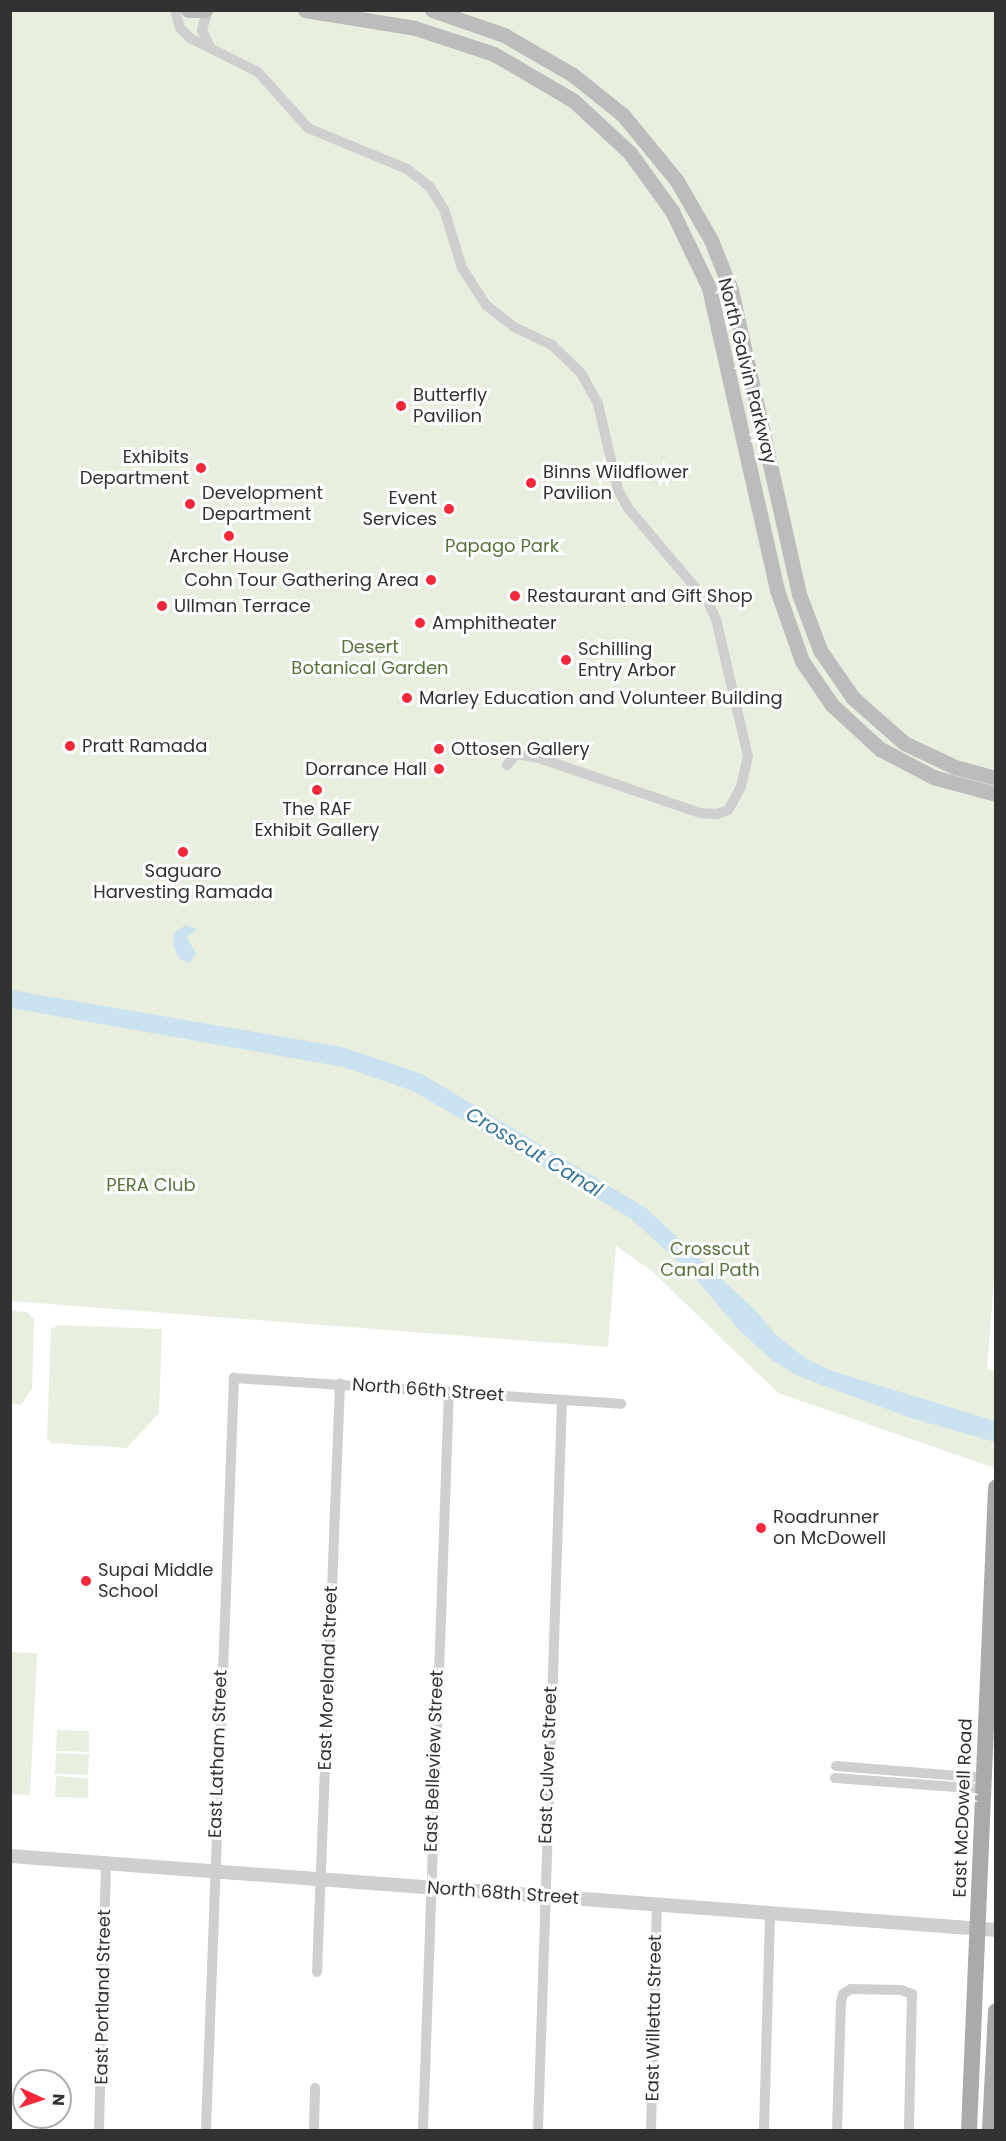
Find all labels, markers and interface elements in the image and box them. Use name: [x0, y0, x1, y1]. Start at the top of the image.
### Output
street label: North Galvin Parkway: [713, 276, 781, 466]
place label: Butterfly Pavilion: [413, 385, 487, 428]
marker: Butterfly Pavilion: [394, 399, 408, 413]
place label: Exhibits Department: [80, 447, 189, 490]
marker: Exhibits Department: [194, 461, 208, 475]
place label: Binns Wildflower Pavilion: [543, 462, 689, 504]
marker: Binns Wildflower Pavilion: [524, 476, 538, 490]
place label: Development Department: [202, 483, 323, 526]
place label: Event Services: [363, 488, 437, 530]
marker: Development Department: [183, 497, 197, 511]
marker: Event Services: [442, 502, 456, 516]
marker: Archer House: [222, 529, 236, 543]
park label: Papago Park: [445, 535, 559, 557]
place label: Archer House: [169, 545, 289, 567]
place label: Cohn Tour Gathering Area: [184, 569, 419, 591]
marker: Cohn Tour Gathering Area: [424, 573, 438, 587]
place label: Restaurant and Gift Shop: [527, 585, 753, 607]
marker: Restaurant and Gift Shop: [508, 589, 522, 603]
place label: Ullman Terrace: [174, 595, 311, 617]
marker: Ullman Terrace: [155, 599, 169, 613]
place label: Amphitheater: [432, 612, 557, 634]
marker: Amphitheater: [413, 616, 427, 630]
park label: Desert Botanical Garden: [291, 637, 449, 680]
place label: Schilling Entry Arbor: [578, 639, 676, 682]
marker: Schilling Entry Arbor: [559, 653, 573, 667]
place label: Marley Education and Volunteer Building: [419, 687, 783, 709]
marker: Marley Education and Volunteer Building: [400, 691, 414, 705]
place label: Pratt Ramada: [82, 735, 207, 757]
place label: Ottosen Gallery: [451, 738, 590, 760]
marker: Pratt Ramada: [63, 739, 77, 753]
marker: Ottosen Gallery: [432, 742, 446, 756]
place label: Dorrance Hall: [305, 758, 427, 780]
marker: Dorrance Hall: [432, 762, 446, 776]
marker: The RAF Exhibit Gallery: [310, 783, 324, 797]
place label: The RAF Exhibit Gallery: [255, 799, 379, 842]
marker: Saguaro Harvesting Ramada: [176, 845, 190, 859]
place label: Saguaro Harvesting Ramada: [93, 861, 273, 904]
water label: Crosscut Canal: [461, 1102, 607, 1202]
park label: PERA Club: [106, 1174, 196, 1196]
park label: Crosscut Canal Path: [660, 1239, 760, 1282]
street label: North 66th Street: [351, 1374, 505, 1406]
place label: Roadrunner on McDowell: [773, 1507, 886, 1550]
marker: Roadrunner on McDowell: [754, 1521, 768, 1535]
place label: Supai Middle School: [98, 1560, 214, 1602]
marker: Supai Middle School: [79, 1574, 93, 1588]
street label: East Moreland Street: [314, 1585, 342, 1771]
street label: East Latham Street: [204, 1669, 232, 1839]
street label: East Belleview Street: [420, 1670, 448, 1852]
street label: East Culver Street: [534, 1686, 562, 1844]
street label: East McDowell Road: [949, 1718, 977, 1898]
street label: North 68th Street: [426, 1877, 580, 1909]
street label: East Portland Street: [91, 1909, 115, 2085]
street label: East Willetta Street: [642, 1934, 666, 2102]
north arrow: [12, 2069, 72, 2129]
text: N: [47, 2093, 70, 2106]

